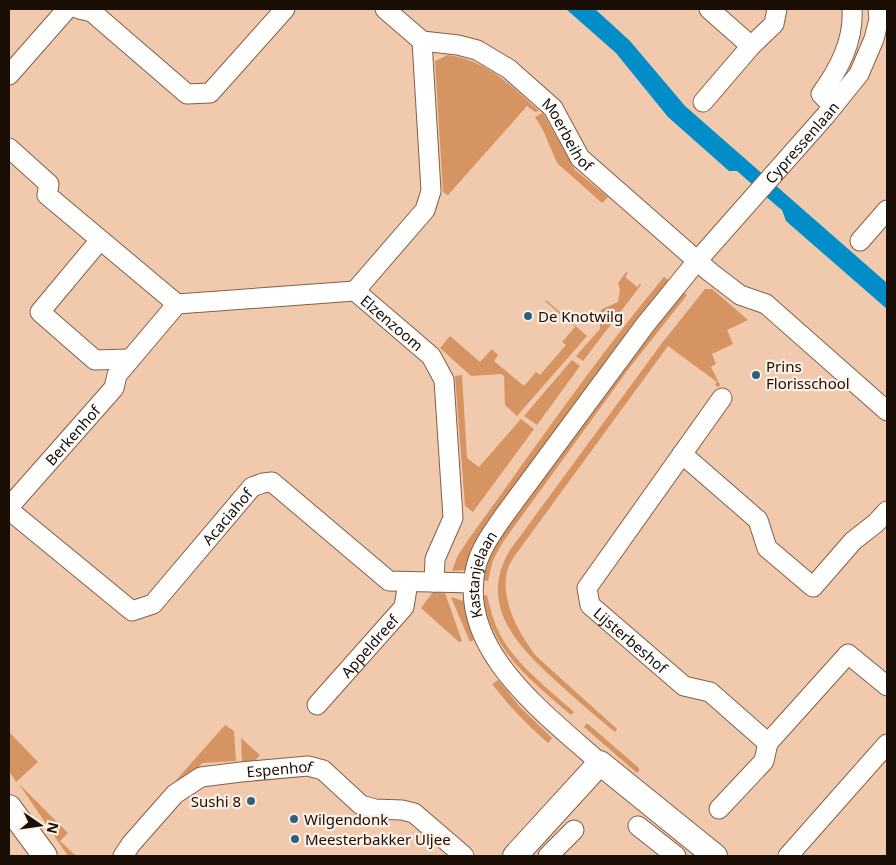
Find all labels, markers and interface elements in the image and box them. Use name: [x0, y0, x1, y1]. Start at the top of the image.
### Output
street label: Moerbeihof: [538, 93, 598, 176]
street label: Cypressenlaan: [760, 97, 843, 188]
street label: Elzenzoom: [357, 290, 428, 355]
place label: De Knotwilg: [538, 306, 623, 326]
marker: De Knotwilg: [522, 310, 534, 322]
place label: Prins Florisschool: [766, 356, 850, 393]
marker: Prins Florisschool: [750, 369, 762, 381]
street label: Berkenhof: [41, 400, 105, 469]
street label: Acaciahof: [197, 483, 257, 549]
street label: Kastanjelaan: [463, 527, 501, 620]
street label: Lijsterbeshof: [590, 603, 672, 678]
street label: Appeldreef: [336, 610, 403, 682]
street label: Espenhof: [246, 756, 316, 781]
place label: Sushi 8: [191, 791, 241, 811]
marker: Sushi 8: [245, 795, 257, 807]
north arrow: [15, 800, 65, 850]
place label: Wilgendonk: [304, 809, 388, 829]
marker: Wilgendonk: [288, 813, 300, 825]
text: N: [43, 820, 64, 836]
place label: Meesterbakker Uljee: [305, 829, 451, 849]
marker: Meesterbakker Uljee: [289, 833, 301, 845]

